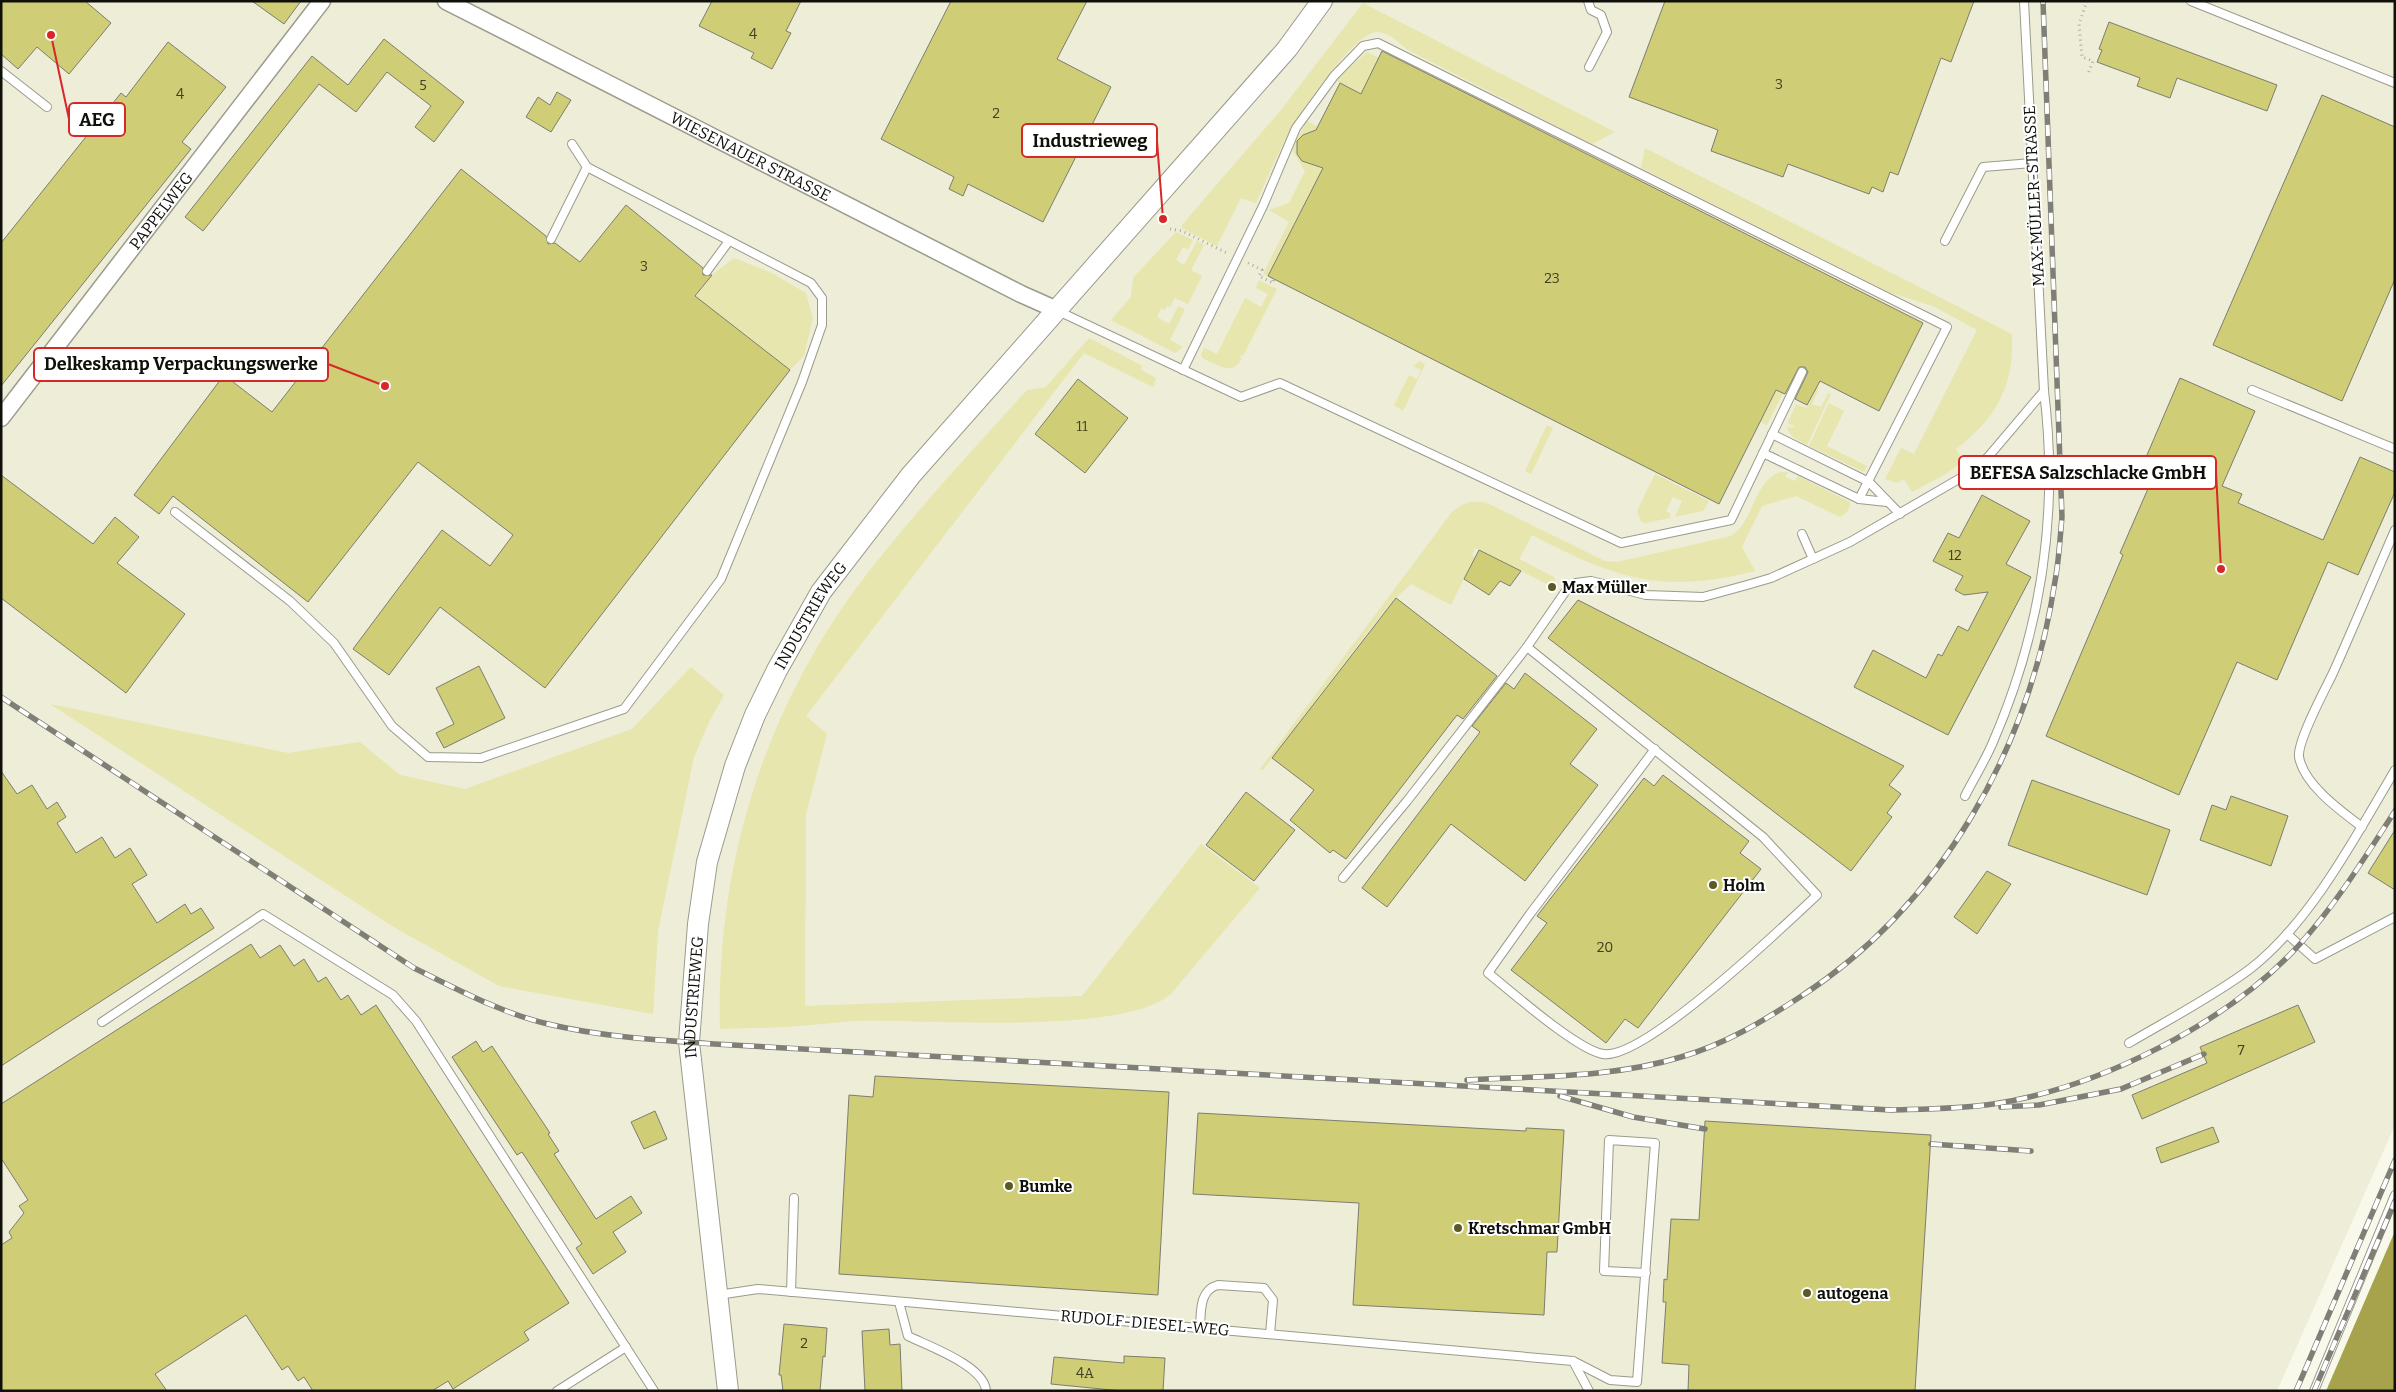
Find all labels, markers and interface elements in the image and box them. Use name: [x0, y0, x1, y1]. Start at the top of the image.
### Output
house number: 4: [749, 26, 757, 43]
house number: 3: [1775, 76, 1783, 93]
house number: 5: [419, 77, 427, 94]
house number: 4: [176, 86, 184, 103]
callout: AEG: [69, 103, 125, 136]
house number: 2: [992, 105, 1000, 122]
street label: MAX-MÜLLER-STRASSE: [2020, 105, 2048, 287]
street label: WIESENAUER STRASSE: [667, 108, 834, 205]
text: AEG: [79, 109, 115, 131]
callout: Industrieweg: [1022, 124, 1157, 157]
text: Industrieweg: [1032, 130, 1148, 152]
street label: PAPPELWEG: [125, 168, 197, 253]
house number: 3: [640, 258, 648, 275]
house number: 23: [1544, 270, 1560, 287]
callout: Delkeskamp Verpackungswerke: [34, 348, 328, 381]
text: Delkeskamp Verpackungswerke: [44, 353, 318, 375]
house number: 11: [1076, 418, 1088, 435]
callout: BEFESA Salzschlacke GmbH: [1959, 456, 2216, 489]
text: BEFESA Salzschlacke GmbH: [1970, 462, 2206, 484]
house number: 12: [1948, 547, 1962, 564]
street label: INDUSTRIEWEG: [770, 558, 851, 672]
place label: Max Müller: [1562, 578, 1647, 597]
marker: Max Müller: [1546, 581, 1558, 593]
place label: Holm: [1723, 876, 1766, 895]
marker: Holm: [1707, 879, 1719, 891]
street label: INDUSTRIEWEG: [679, 935, 707, 1060]
house number: 20: [1597, 939, 1613, 956]
house number: 7: [2237, 1042, 2245, 1059]
place label: Bumke: [1019, 1177, 1073, 1196]
marker: Bumke: [1003, 1180, 1015, 1192]
place label: Kretschmar GmbH: [1468, 1219, 1612, 1238]
marker: Kretschmar GmbH: [1452, 1222, 1464, 1234]
place label: autogena: [1817, 1284, 1888, 1303]
marker: autogena: [1801, 1287, 1813, 1299]
street label: RUDOLF-DIESEL-WEG: [1060, 1306, 1231, 1340]
house number: 2: [800, 1335, 808, 1352]
house number: 4A: [1076, 1365, 1094, 1382]

